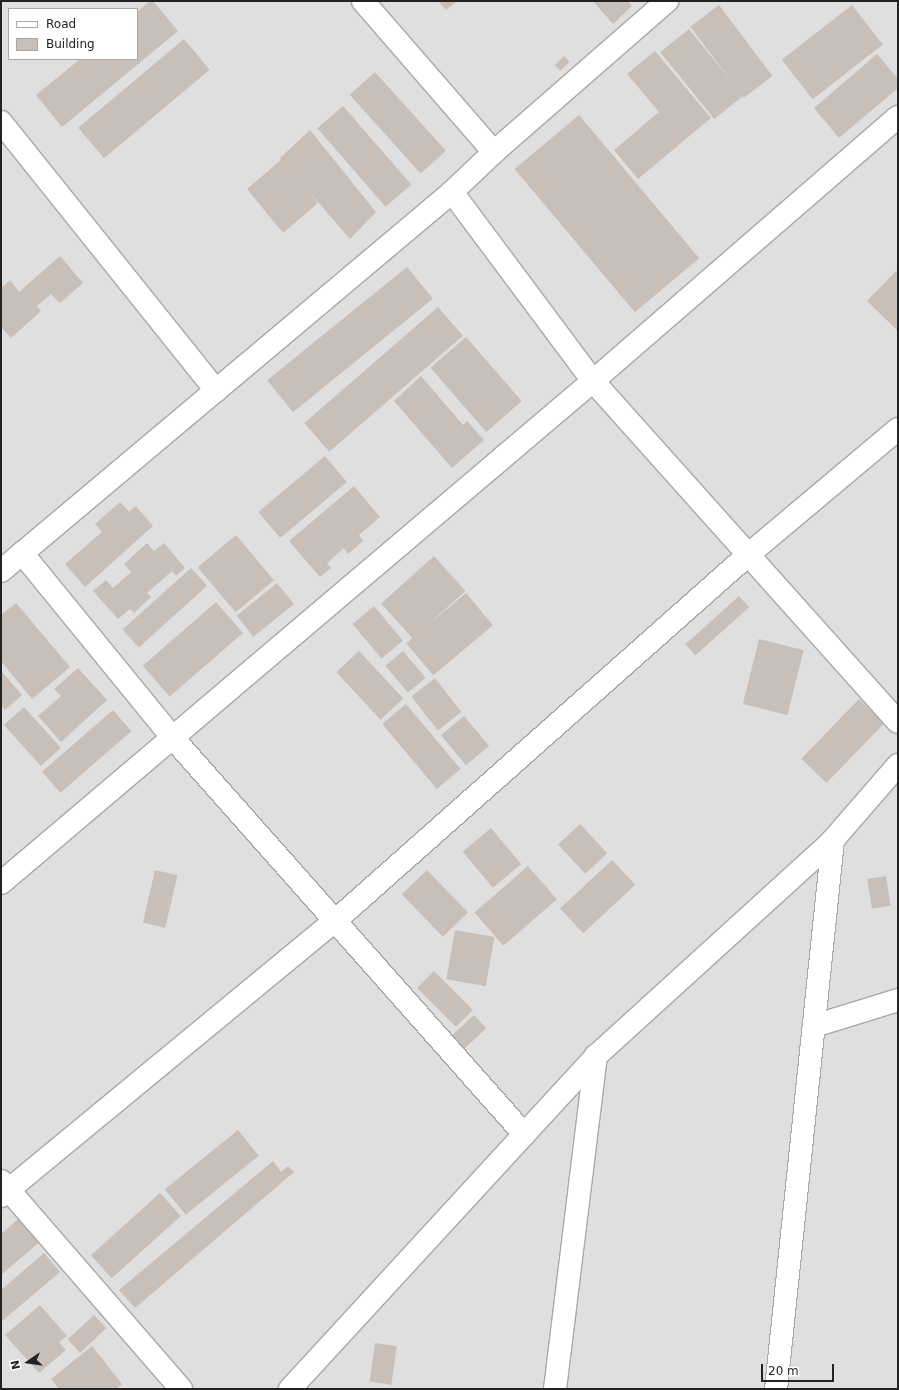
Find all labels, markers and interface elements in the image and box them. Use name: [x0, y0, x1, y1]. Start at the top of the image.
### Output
legend: [8, 8, 138, 60]
text: Road: [46, 17, 76, 31]
text: Building: [46, 37, 95, 51]
north arrow: [8, 1342, 48, 1382]
scale bar: [763, 1356, 836, 1382]
text: N: [8, 1359, 23, 1371]
text: 20 m: [768, 1364, 799, 1378]

